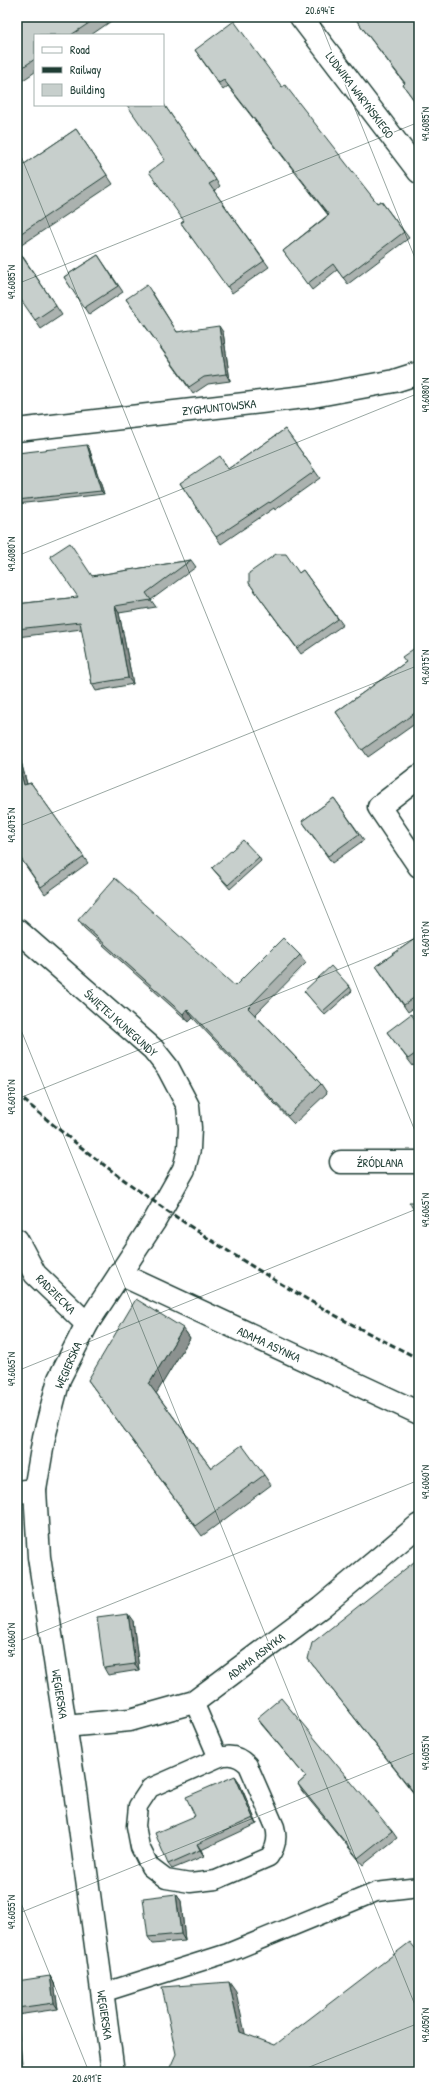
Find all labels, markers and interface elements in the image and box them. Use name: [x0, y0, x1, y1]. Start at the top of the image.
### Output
text: 20.694°E: [305, 4, 335, 17]
legend: [34, 34, 164, 106]
text: Road: [70, 41, 90, 58]
street label: LUDWIKA WARYŃSKIEGO: [322, 48, 398, 142]
text: Railway: [70, 61, 101, 78]
text: Building: [70, 81, 105, 98]
text: 49.6085°N: [419, 107, 432, 141]
text: 49.6085°N: [5, 265, 18, 299]
text: 49.6080°N: [419, 378, 432, 412]
street label: ZYGMUNTOWSKA: [181, 395, 257, 419]
text: 49.6080°N: [5, 537, 18, 571]
text: 49.6075°N: [419, 650, 432, 684]
text: 49.6075°N: [5, 808, 18, 842]
text: 49.6070°N: [419, 921, 432, 957]
street label: ŚWIĘTEJ KUNEGUNDY: [81, 985, 162, 1061]
text: 49.6070°N: [5, 1079, 18, 1115]
street label: ŹRÓDLANA: [357, 1154, 403, 1171]
text: 49.6065°N: [419, 1193, 432, 1227]
street label: RADZIECKA: [32, 1270, 80, 1318]
street label: ADAMA ASYNKA: [234, 1322, 304, 1366]
street label: WĘGIERSKA: [50, 1339, 86, 1391]
text: 49.6065°N: [5, 1352, 18, 1386]
text: 49.6060°N: [419, 1465, 432, 1499]
text: 49.6060°N: [5, 1623, 18, 1657]
street label: ADAMA ASNYKA: [224, 1629, 289, 1683]
street label: WĘGIERSKA: [48, 1668, 72, 1720]
text: 49.6055°N: [419, 1736, 432, 1770]
text: 49.6055°N: [5, 1895, 18, 1929]
street label: WĘGIERSKA: [93, 1989, 117, 2041]
text: 49.6050°N: [419, 2008, 432, 2042]
text: 20.691°E: [72, 2072, 102, 2085]

